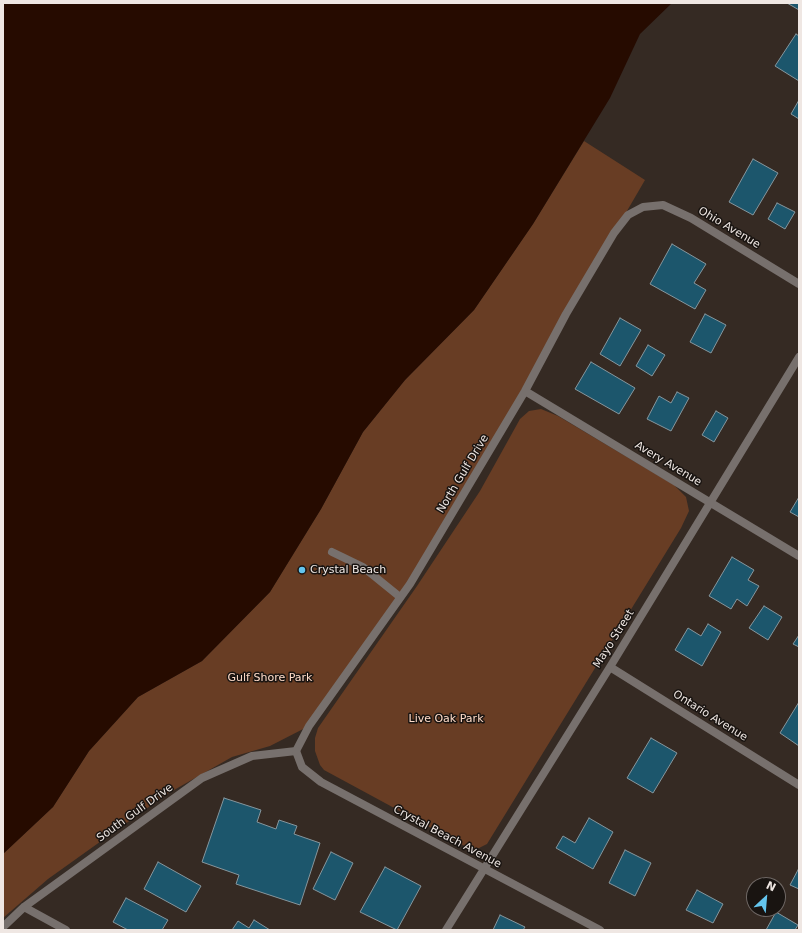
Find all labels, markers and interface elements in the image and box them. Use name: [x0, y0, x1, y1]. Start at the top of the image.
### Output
street label: Ohio Avenue: [696, 204, 762, 252]
street label: North Gulf Drive: [434, 432, 492, 516]
street label: Avery Avenue: [632, 439, 704, 489]
place label: Crystal Beach: [310, 563, 386, 577]
marker: Crystal Beach: [297, 565, 307, 575]
street label: Mayo Street: [591, 607, 637, 671]
park label: Gulf Shore Park: [228, 671, 312, 685]
street label: Ontario Avenue: [670, 688, 750, 744]
park label: Live Oak Park: [409, 712, 483, 726]
street label: South Gulf Drive: [94, 781, 176, 845]
street label: Crystal Beach Avenue: [391, 803, 503, 871]
north arrow: [746, 877, 786, 917]
text: N: [764, 879, 778, 895]

